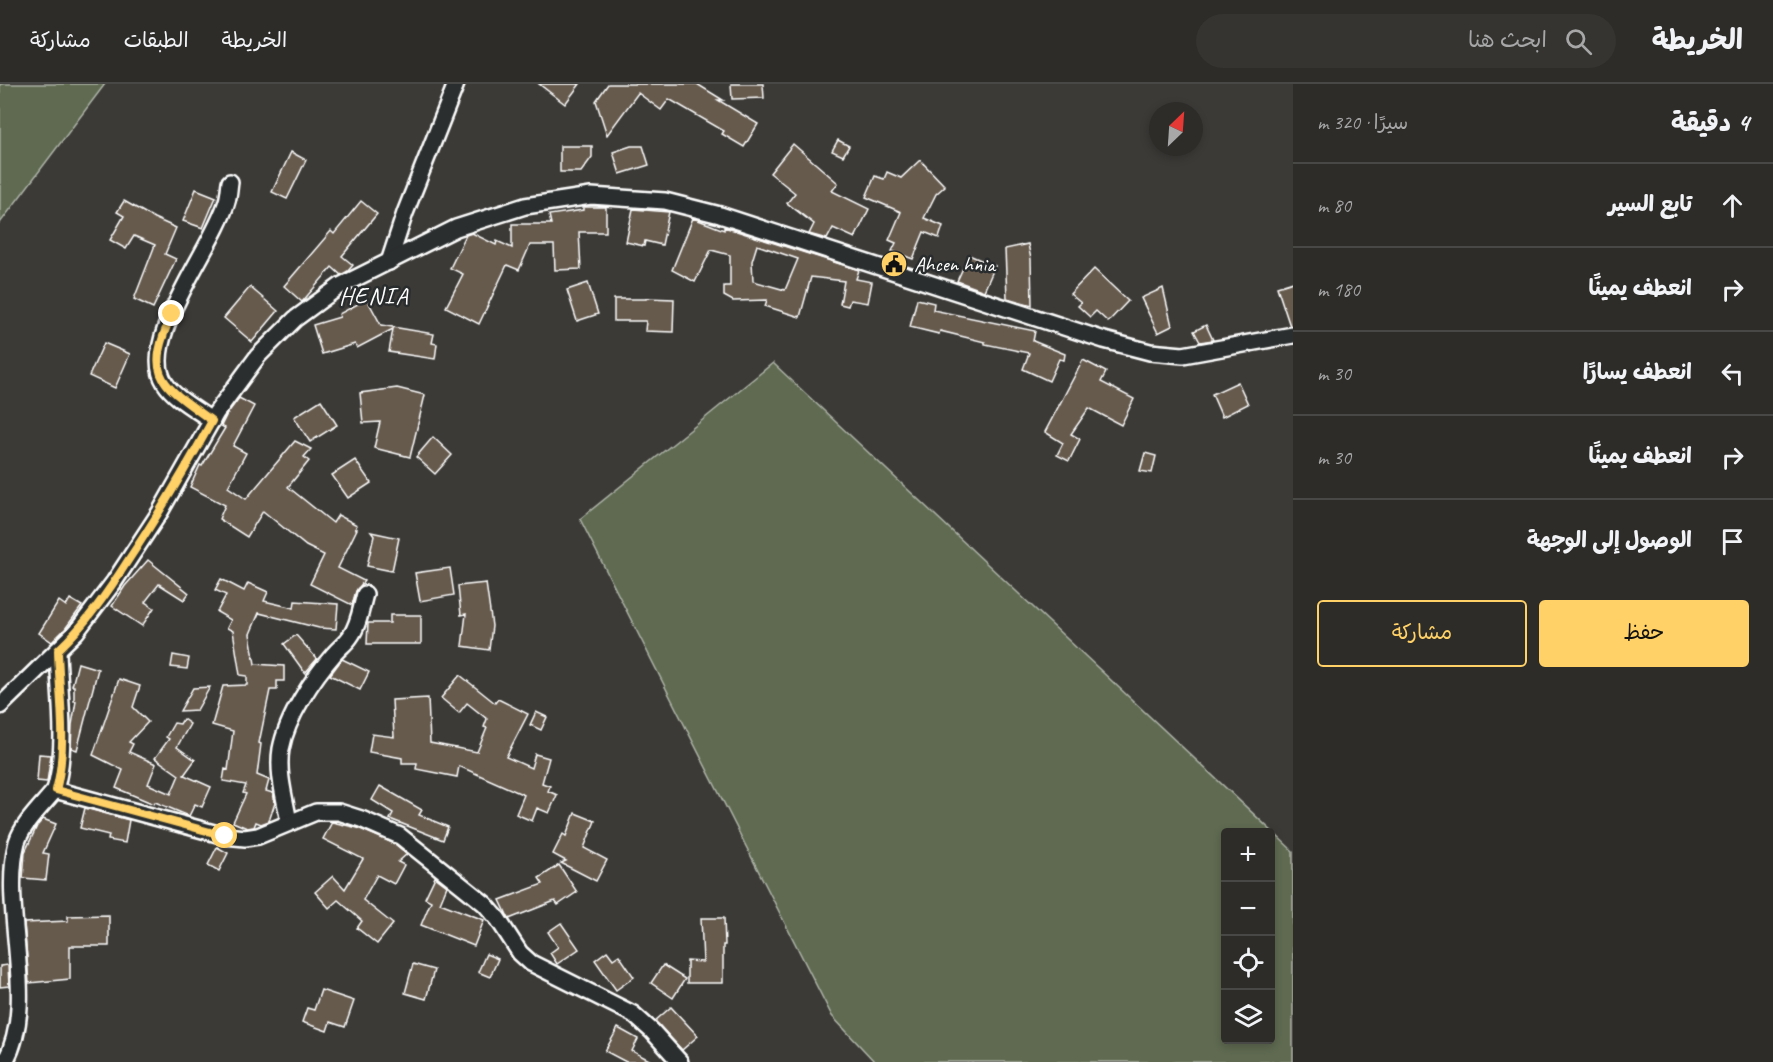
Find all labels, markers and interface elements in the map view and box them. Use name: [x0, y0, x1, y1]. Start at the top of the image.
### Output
search box: [1196, 14, 1616, 68]
text: الخريطة: [1652, 22, 1743, 57]
icon: search: [1562, 25, 1595, 58]
text: ابحث هنا: [1468, 26, 1547, 54]
text: مشاركة: [30, 27, 91, 53]
text: الطبقات: [124, 27, 189, 53]
text: الخريطة: [222, 27, 287, 53]
north arrow: [1149, 102, 1203, 156]
text: 4 دقيقة: [1671, 106, 1749, 139]
text: سيرًا · 320 m: [1317, 110, 1408, 135]
icon: ahead: [1716, 189, 1749, 222]
text: تابع السير: [1608, 190, 1692, 218]
text: 80 m: [1317, 193, 1351, 218]
public building icon: Ahcen hnia: [879, 249, 909, 279]
place label: Ahcen hnia: [914, 251, 997, 277]
icon: right: [1716, 273, 1749, 306]
text: انعطف يمينًا: [1588, 274, 1692, 302]
text: 180 m: [1317, 277, 1360, 302]
district label: HENIA: [339, 281, 409, 311]
route end: [158, 300, 184, 326]
icon: left: [1716, 357, 1749, 390]
text: انعطف يسارًا: [1583, 358, 1692, 386]
text: 30 m: [1317, 361, 1351, 386]
icon: right: [1716, 441, 1749, 474]
text: انعطف يمينًا: [1588, 442, 1692, 470]
text: 30 m: [1317, 445, 1351, 470]
icon: arrive: [1716, 525, 1749, 558]
text: الوصول إلى الوجهة: [1527, 526, 1692, 554]
button: مشاركة: [1317, 600, 1527, 667]
button: حفظ: [1539, 600, 1749, 667]
route start: [211, 822, 237, 848]
map controls: [1221, 828, 1275, 1044]
button: +: [1221, 828, 1275, 882]
button: −: [1221, 882, 1275, 936]
button: locate: [1221, 936, 1275, 990]
button: layers: [1221, 990, 1275, 1044]

